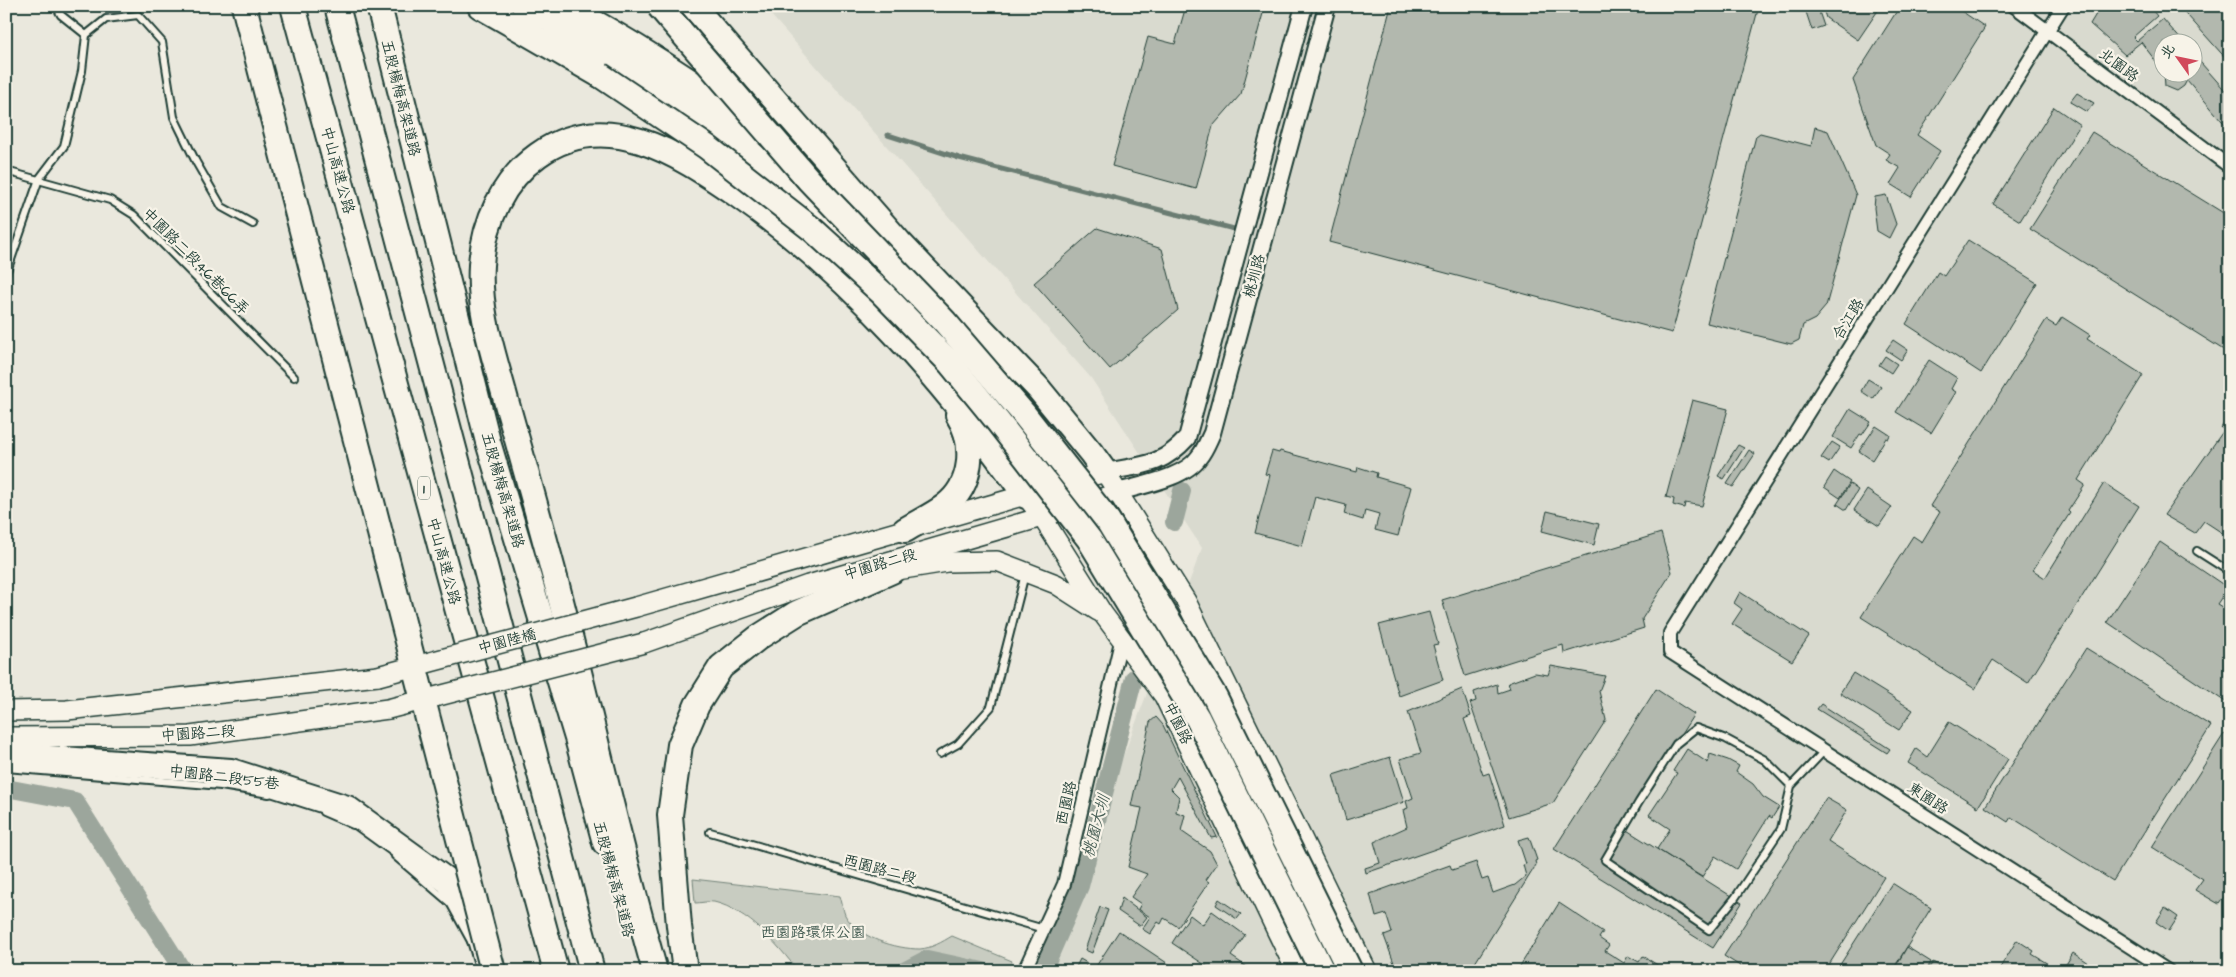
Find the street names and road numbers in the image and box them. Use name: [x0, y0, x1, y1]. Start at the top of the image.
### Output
street label: 五股楊梅高架道路: [376, 37, 425, 159]
street label: 北園路: [2094, 43, 2143, 87]
street label: 中山高速公路: [316, 124, 359, 216]
street label: 中園路二段46巷66弄: [138, 203, 254, 319]
street label: 桃圳路: [1239, 252, 1270, 301]
street label: 合江路: [1828, 295, 1869, 344]
street label: 五股楊梅高架道路: [476, 430, 529, 551]
road number: 1: [418, 476, 430, 499]
street label: 中山高速公路: [422, 515, 465, 607]
street label: 中園路二段: [841, 544, 919, 585]
street label: 中園陸橋: [475, 624, 539, 659]
street label: 中園路: [1158, 698, 1197, 748]
street label: 中園路二段: [160, 720, 236, 747]
street label: 中園路二段55巷: [167, 760, 280, 795]
street label: 東園路: [1903, 777, 1952, 819]
street label: 西園路: [1051, 779, 1082, 827]
street label: 五股楊梅高架道路: [588, 818, 639, 940]
street label: 西園路二段: [841, 850, 919, 889]

